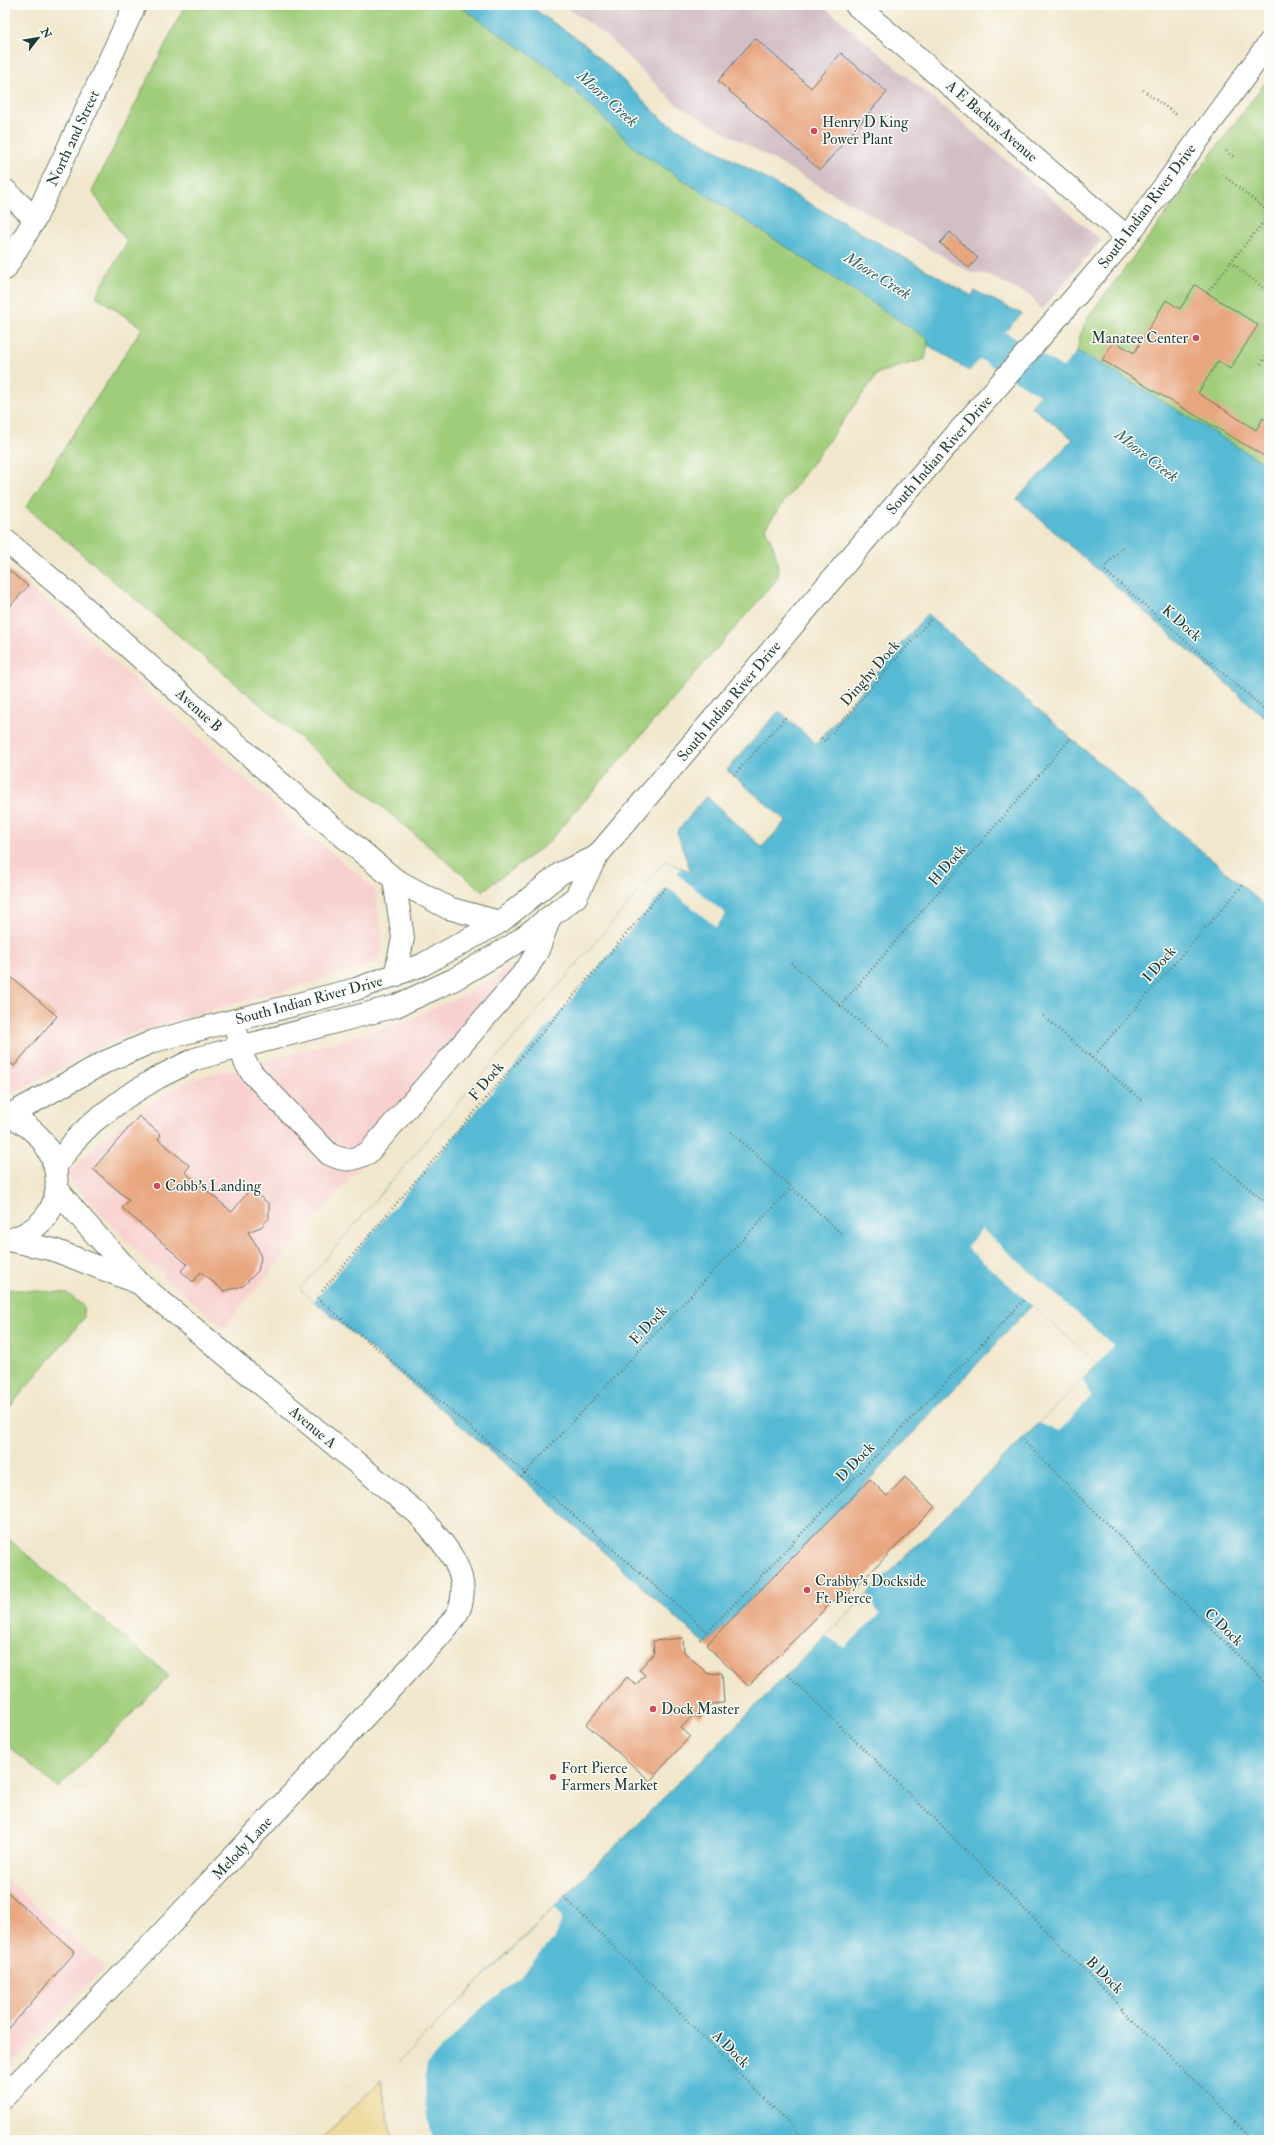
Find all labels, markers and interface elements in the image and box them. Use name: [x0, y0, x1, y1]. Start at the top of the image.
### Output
north arrow: [18, 18, 58, 58]
text: N: [38, 25, 55, 42]
water label: Moore Creek: [572, 66, 642, 132]
street label: A E Backus Avenue: [941, 76, 1041, 166]
street label: North 2nd Street: [43, 87, 104, 189]
place label: Henry D King Power Plant: [822, 113, 909, 149]
marker: Henry D King Power Plant: [809, 126, 819, 136]
street label: South Indian River Drive: [1094, 140, 1201, 273]
water label: Moore Creek: [839, 247, 915, 304]
place label: Manatee Center: [1091, 329, 1188, 348]
marker: Manatee Center: [1191, 333, 1201, 343]
street label: South Indian River Drive: [882, 392, 996, 519]
water label: Moore Creek: [1110, 424, 1182, 487]
street label: K Dock: [1158, 601, 1205, 646]
street label: Dinghy Dock: [836, 636, 904, 710]
street label: South Indian River Drive: [673, 637, 785, 766]
street label: Avenue B: [171, 684, 226, 736]
street label: H Dock: [924, 841, 970, 890]
street label: I Dock: [1138, 942, 1180, 986]
street label: South Indian River Drive: [233, 972, 385, 1029]
street label: F Dock: [465, 1058, 508, 1105]
place label: Cobb's Landing: [165, 1177, 262, 1196]
marker: Cobb's Landing: [152, 1181, 162, 1191]
street label: E Dock: [626, 1302, 671, 1349]
street label: Avenue A: [284, 1401, 341, 1453]
street label: D Dock: [832, 1438, 879, 1486]
place label: Crabby's Dockside Ft. Pierce: [815, 1572, 926, 1608]
marker: Crabby's Dockside Ft. Pierce: [802, 1585, 812, 1595]
street label: C Dock: [1200, 1604, 1247, 1650]
place label: Dock Master: [661, 1700, 740, 1719]
marker: Dock Master: [648, 1704, 658, 1714]
place label: Fort Pierce Farmers Market: [561, 1759, 658, 1795]
marker: Fort Pierce Farmers Market: [548, 1772, 558, 1782]
street label: Melody Lane: [208, 1813, 276, 1884]
street label: B Dock: [1082, 1952, 1128, 1998]
street label: A Dock: [707, 2026, 753, 2072]

